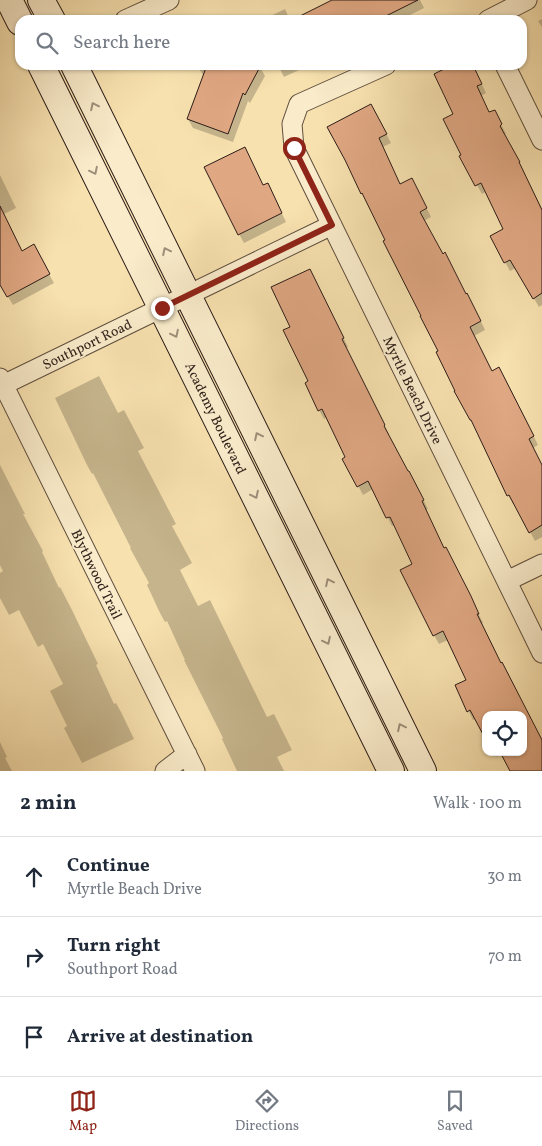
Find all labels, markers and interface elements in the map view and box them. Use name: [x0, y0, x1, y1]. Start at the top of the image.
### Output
search box: [15, 15, 527, 70]
icon: search: [33, 29, 61, 57]
text: Search here: [73, 30, 170, 56]
one-way arrow: [90, 102, 100, 111]
route start: [283, 137, 306, 160]
one-way arrow: [88, 166, 98, 175]
one-way arrow: [162, 247, 173, 256]
route end: [151, 297, 174, 320]
street label: Southport Road: [40, 316, 135, 375]
one-way arrow: [169, 329, 179, 338]
street label: Myrtle Beach Drive: [377, 334, 446, 448]
street label: Academy Boulevard: [179, 360, 250, 478]
one-way arrow: [253, 432, 264, 441]
one-way arrow: [249, 490, 259, 499]
street label: Blythwood Trail: [66, 526, 126, 623]
one-way arrow: [326, 578, 336, 587]
one-way arrow: [320, 636, 331, 645]
map controls: [482, 711, 527, 756]
button: locate: [482, 711, 527, 756]
one-way arrow: [397, 723, 407, 732]
text: 2 min: [20, 789, 77, 818]
text: Walk · 100 m: [433, 793, 522, 815]
text: Continue: [67, 853, 150, 879]
icon: ahead: [20, 863, 48, 891]
text: 30 m: [487, 866, 522, 888]
text: Myrtle Beach Drive: [67, 879, 202, 901]
text: Turn right: [67, 933, 160, 959]
icon: right: [20, 943, 48, 971]
text: 70 m: [488, 946, 522, 968]
text: Southport Road: [67, 959, 178, 981]
icon: arrive: [20, 1023, 48, 1051]
text: Arrive at destination: [67, 1024, 253, 1050]
tab: Map: [69, 1087, 97, 1136]
tab: Directions: [235, 1087, 299, 1136]
tab: Saved: [437, 1087, 473, 1136]

